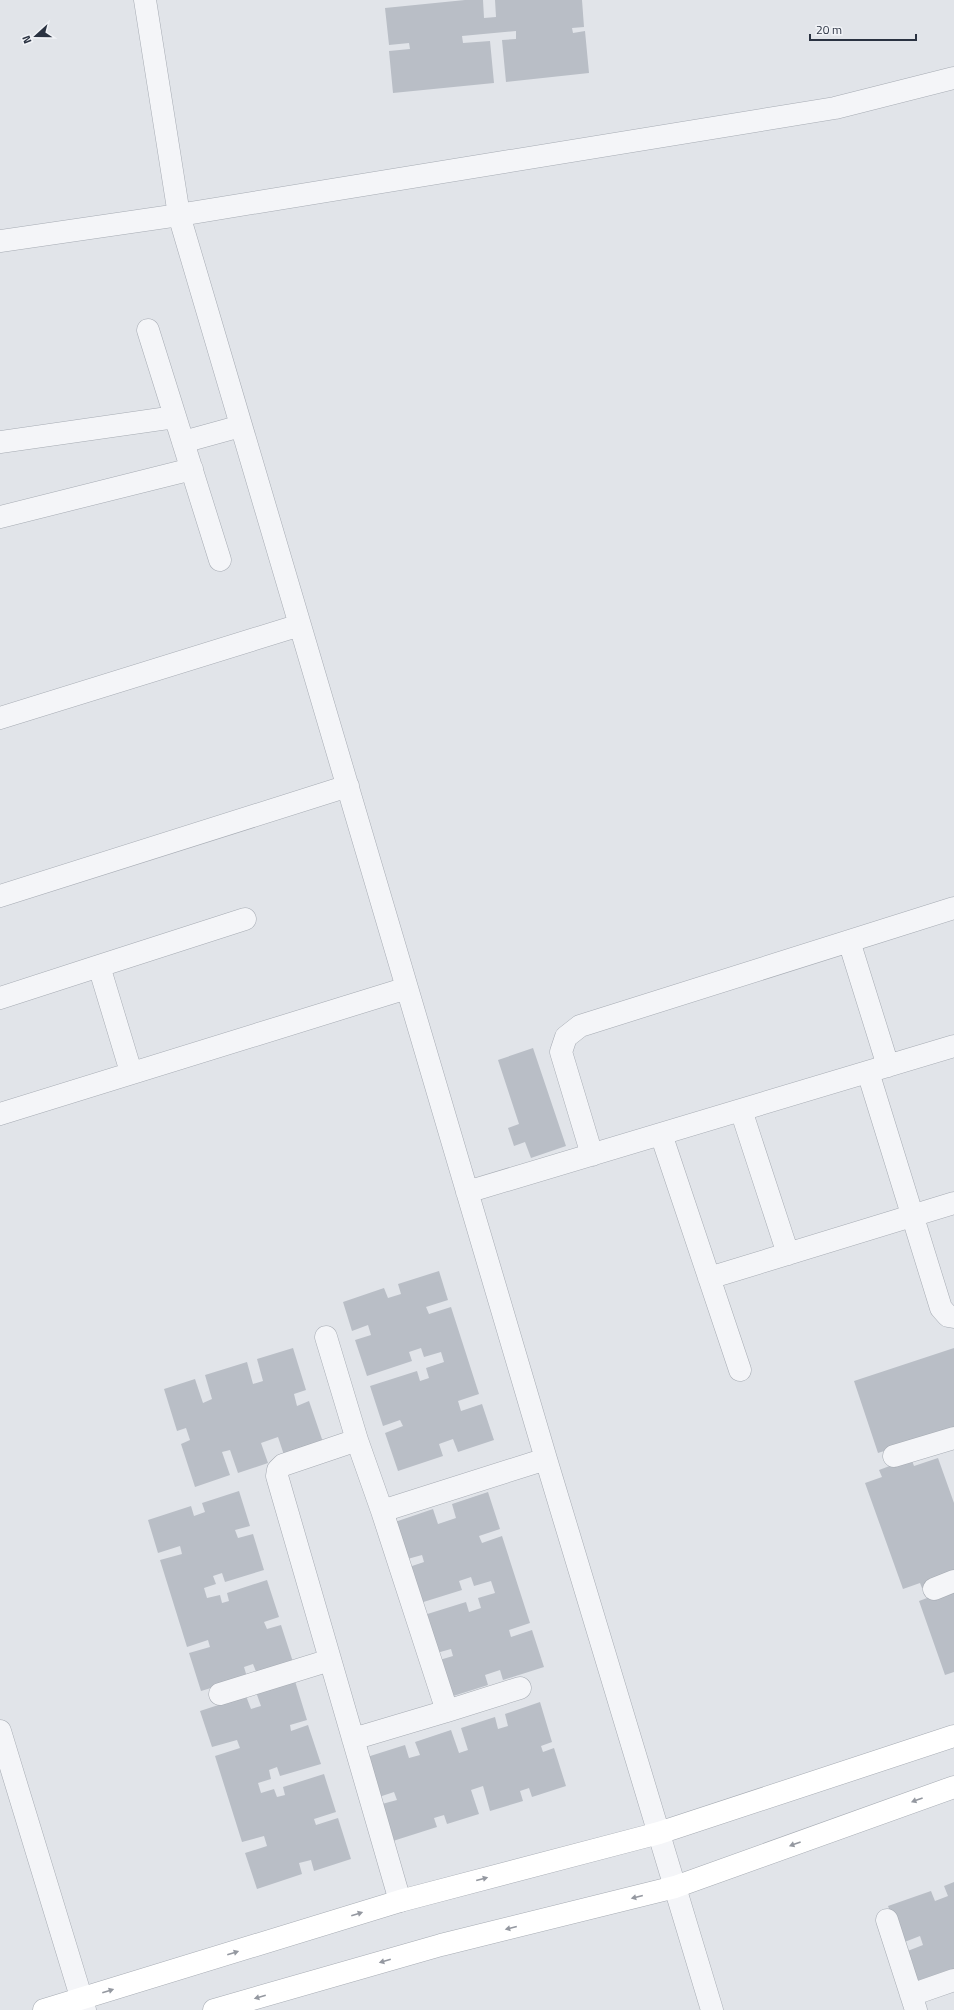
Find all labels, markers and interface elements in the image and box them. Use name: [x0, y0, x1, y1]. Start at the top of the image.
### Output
north arrow: [16, 16, 56, 56]
scale bar: [810, 16, 916, 42]
text: 20 m: [816, 20, 842, 39]
text: N: [18, 33, 35, 46]
one-way arrow: [911, 1798, 923, 1804]
one-way arrow: [789, 1842, 801, 1848]
one-way arrow: [476, 1876, 488, 1882]
one-way arrow: [631, 1894, 643, 1900]
one-way arrow: [351, 1911, 363, 1917]
one-way arrow: [505, 1925, 517, 1931]
one-way arrow: [227, 1950, 239, 1956]
one-way arrow: [379, 1958, 391, 1964]
one-way arrow: [103, 1988, 115, 1994]
one-way arrow: [254, 1994, 266, 2000]

